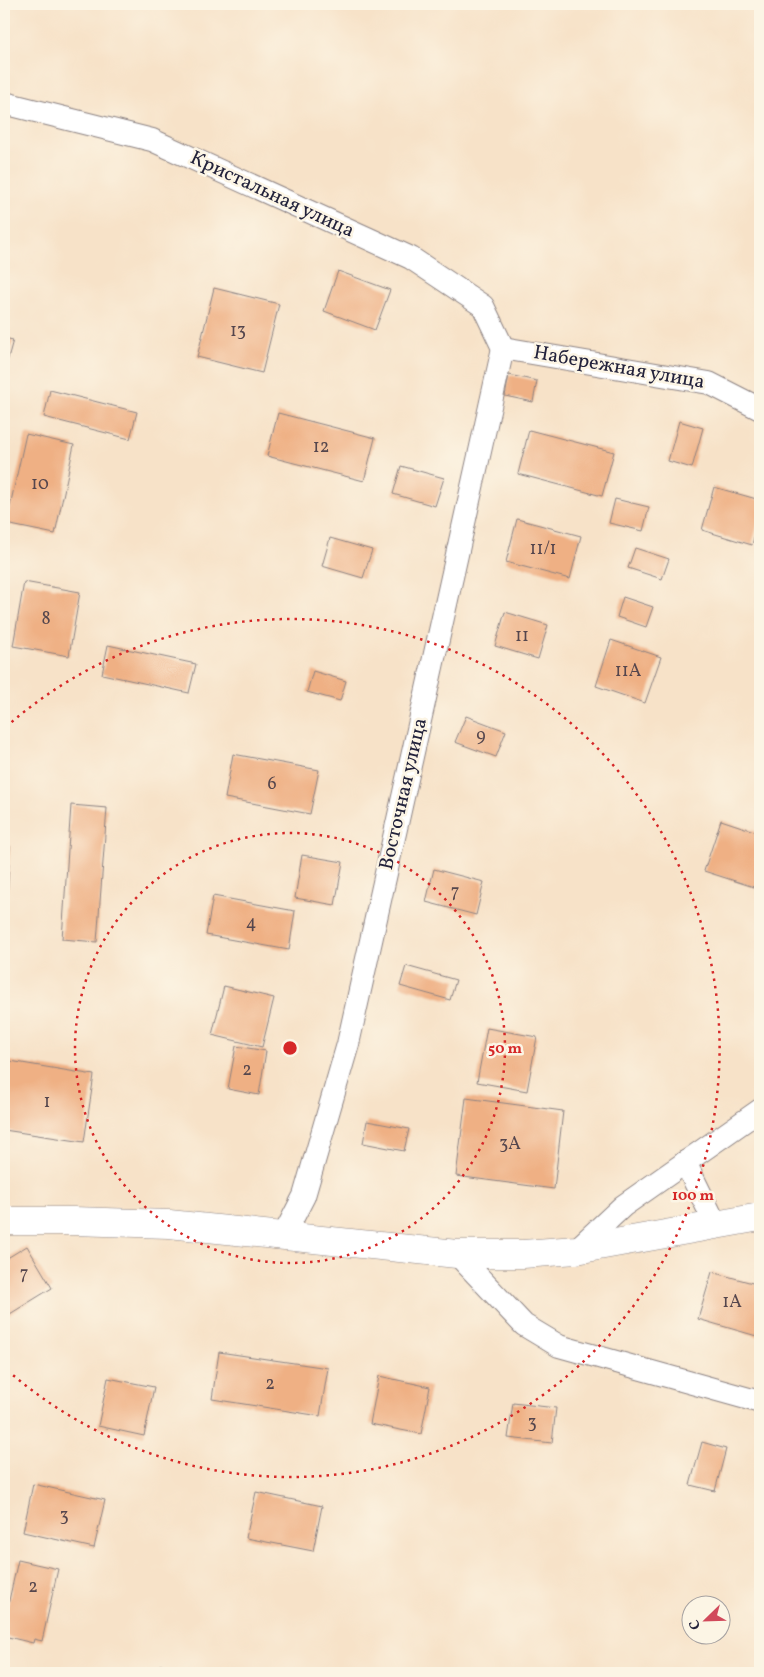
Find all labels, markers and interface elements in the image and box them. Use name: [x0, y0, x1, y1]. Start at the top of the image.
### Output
street label: Кристальная улица: [185, 145, 359, 245]
house number: 13: [230, 319, 246, 344]
street label: Набережная улица: [531, 339, 707, 397]
house number: 12: [313, 435, 329, 460]
house number: 10: [31, 472, 49, 497]
house number: 11/1: [530, 537, 556, 562]
house number: 8: [41, 607, 51, 632]
house number: 11: [515, 624, 529, 649]
house number: 11А: [615, 659, 642, 684]
street label: Восточная улица: [373, 715, 435, 873]
house number: 9: [476, 724, 486, 749]
house number: 6: [267, 772, 277, 797]
house number: 7: [451, 880, 459, 905]
house number: 4: [246, 911, 256, 936]
centre of rings: [281, 1039, 299, 1057]
text: 50 m: [488, 1039, 522, 1060]
house number: 2: [242, 1058, 252, 1083]
house number: 1: [44, 1090, 50, 1115]
house number: 3А: [499, 1132, 521, 1157]
text: 100 m: [672, 1186, 715, 1207]
house number: 7: [20, 1262, 28, 1287]
house number: 1А: [722, 1290, 742, 1315]
house number: 2: [265, 1372, 275, 1397]
house number: 3: [527, 1411, 537, 1436]
house number: 3: [59, 1504, 69, 1529]
house number: 2: [28, 1575, 38, 1600]
north arrow: [682, 1594, 732, 1644]
text: С: [685, 1617, 706, 1632]

